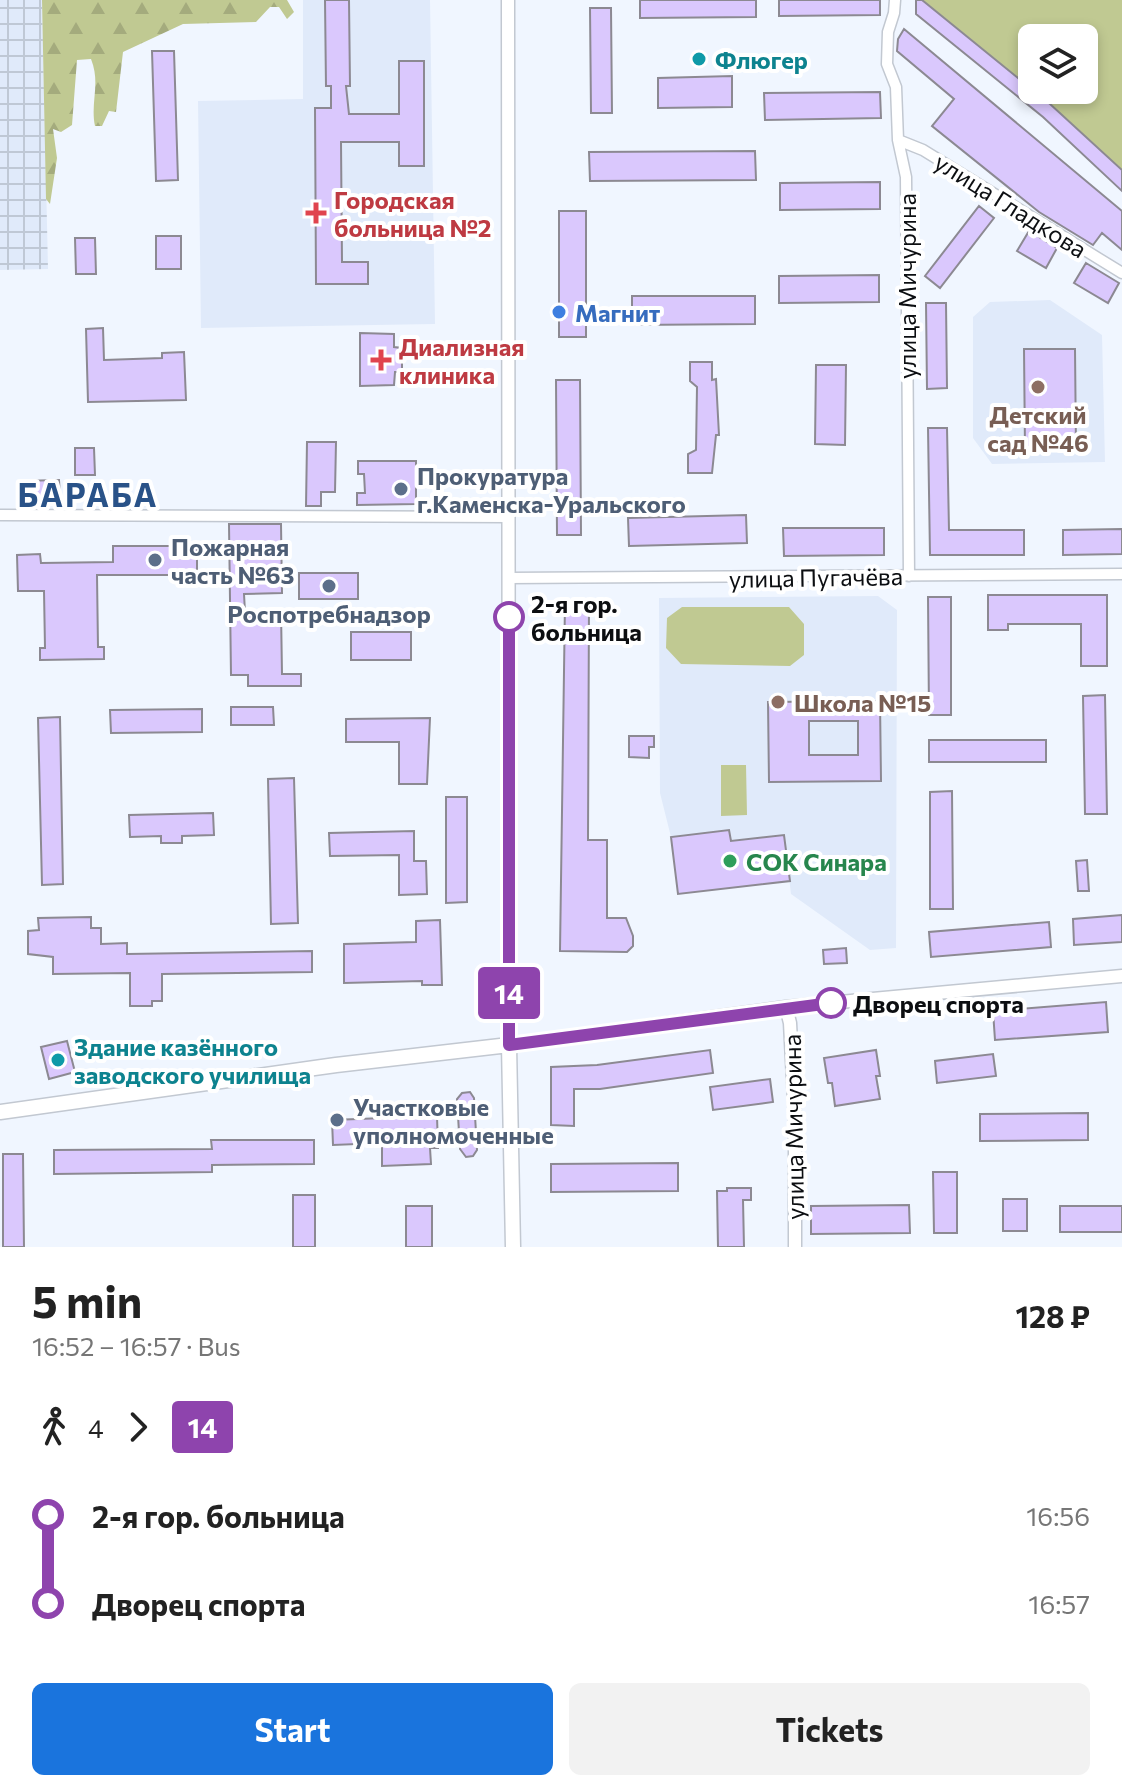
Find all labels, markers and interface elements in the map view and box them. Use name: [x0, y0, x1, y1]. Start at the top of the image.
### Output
map controls: [1018, 24, 1098, 104]
button: layers: [1018, 24, 1098, 104]
place label: Флюгер: [715, 45, 808, 74]
marker: Флюгер: [690, 50, 708, 68]
street label: улица Гладкова: [930, 147, 1092, 263]
place label: Городская больница №2: [334, 185, 492, 242]
street label: улица Мичурина: [892, 193, 921, 379]
marker: Городская больница №2: [305, 202, 327, 224]
place label: Магнит: [575, 298, 661, 327]
marker: Магнит: [550, 303, 568, 321]
place label: Диализная клиника: [399, 332, 525, 389]
marker: Диализная клиника: [370, 349, 392, 371]
marker: Детский сад №46: [1029, 378, 1047, 396]
place label: Детский сад №46: [987, 400, 1089, 457]
place label: Прокуратура г.Каменска-Уральского: [417, 461, 686, 518]
district label: БАРАБА: [17, 474, 159, 514]
marker: Прокуратура г.Каменска-Уральского: [392, 480, 410, 498]
place label: Пожарная часть №63: [171, 532, 295, 589]
marker: Пожарная часть №63: [146, 551, 164, 569]
street label: улица Пугачёва: [729, 561, 903, 593]
marker: Роспотребнадзор: [320, 577, 338, 595]
place label: 2-я гор. больница: [531, 589, 642, 646]
place label: Роспотребнадзор: [227, 599, 431, 628]
marker: 2-я гор. больница: [494, 602, 524, 632]
place label: Школа №15: [794, 688, 931, 717]
marker: Школа №15: [769, 693, 787, 711]
place label: СОК Синара: [746, 847, 887, 876]
marker: СОК Синара: [721, 852, 739, 870]
line badge: 14: [473, 967, 545, 1019]
text: 14: [494, 976, 524, 1010]
marker: Дворец спорта: [816, 988, 846, 1018]
place label: Дворец спорта: [853, 989, 1024, 1018]
place label: Здание казённого заводского училища: [74, 1032, 311, 1089]
street label: улица Мичурина: [777, 1034, 809, 1220]
marker: Здание казённого заводского училища: [49, 1051, 67, 1069]
place label: Участковые уполномоченные: [353, 1092, 554, 1149]
marker: Участковые уполномоченные: [328, 1111, 346, 1129]
text: 5 min: [32, 1273, 142, 1327]
text: 128 ₽: [1015, 1297, 1090, 1334]
text: 16:52 – 16:57 · Bus: [32, 1330, 241, 1361]
icon: walk: [32, 1405, 76, 1449]
icon: forward: [116, 1405, 160, 1449]
text: 14: [188, 1410, 217, 1444]
text: 4: [88, 1412, 104, 1443]
text: 2-я гор. больница: [92, 1497, 345, 1534]
text: 16:56: [1026, 1500, 1090, 1531]
text: Дворец спорта: [92, 1585, 305, 1622]
text: 16:57: [1028, 1588, 1090, 1619]
button: Start: [32, 1683, 553, 1775]
button: Tickets: [569, 1683, 1090, 1775]

